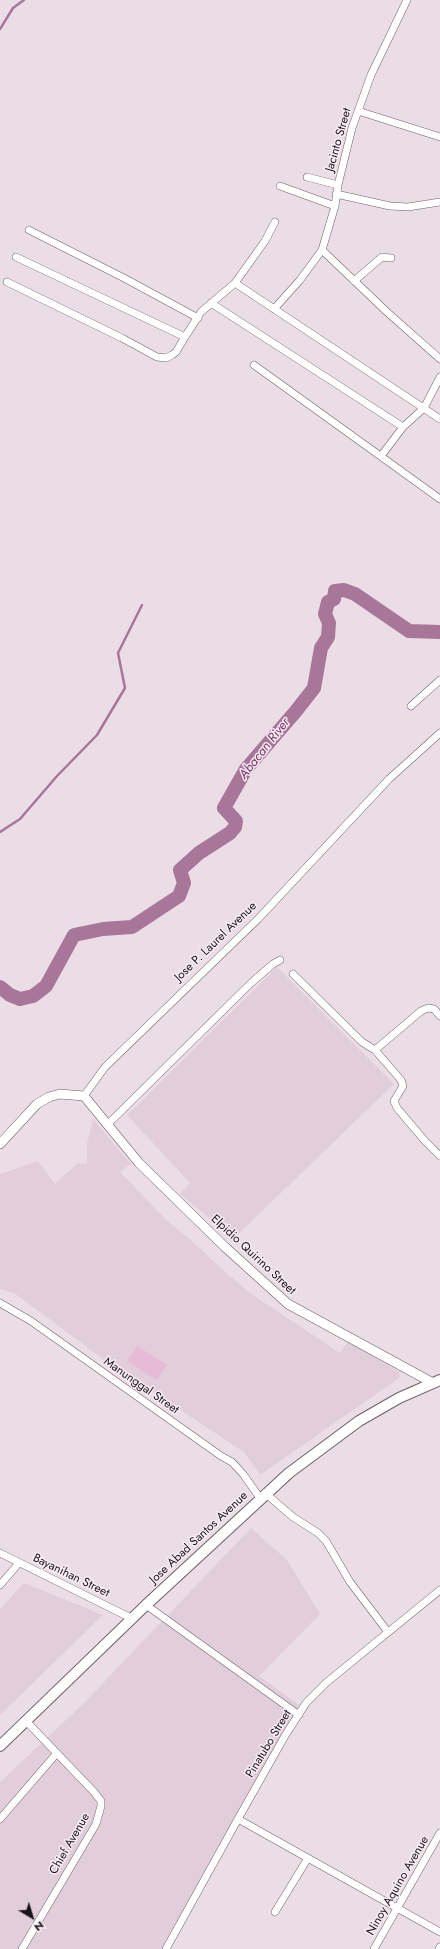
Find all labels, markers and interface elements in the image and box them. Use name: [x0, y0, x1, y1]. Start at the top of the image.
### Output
street label: Jacinto Street: [323, 107, 355, 173]
water label: Abacan River: [236, 715, 294, 783]
street label: Jose P. Laurel Avenue: [172, 899, 260, 985]
street label: Elpidio Quirino Street: [208, 1212, 298, 1298]
street label: Manunggal Street: [100, 1355, 182, 1417]
street label: Jose Abad Santos Avenue: [147, 1489, 251, 1587]
street label: Bayanihan Street: [30, 1551, 112, 1601]
street label: Pinatubo Street: [243, 1707, 295, 1781]
street label: Chief Avenue: [47, 1811, 93, 1877]
street label: Ninoy Aquino Avenue: [364, 1834, 432, 1938]
north arrow: [12, 1897, 52, 1937]
text: N: [31, 1917, 48, 1935]

